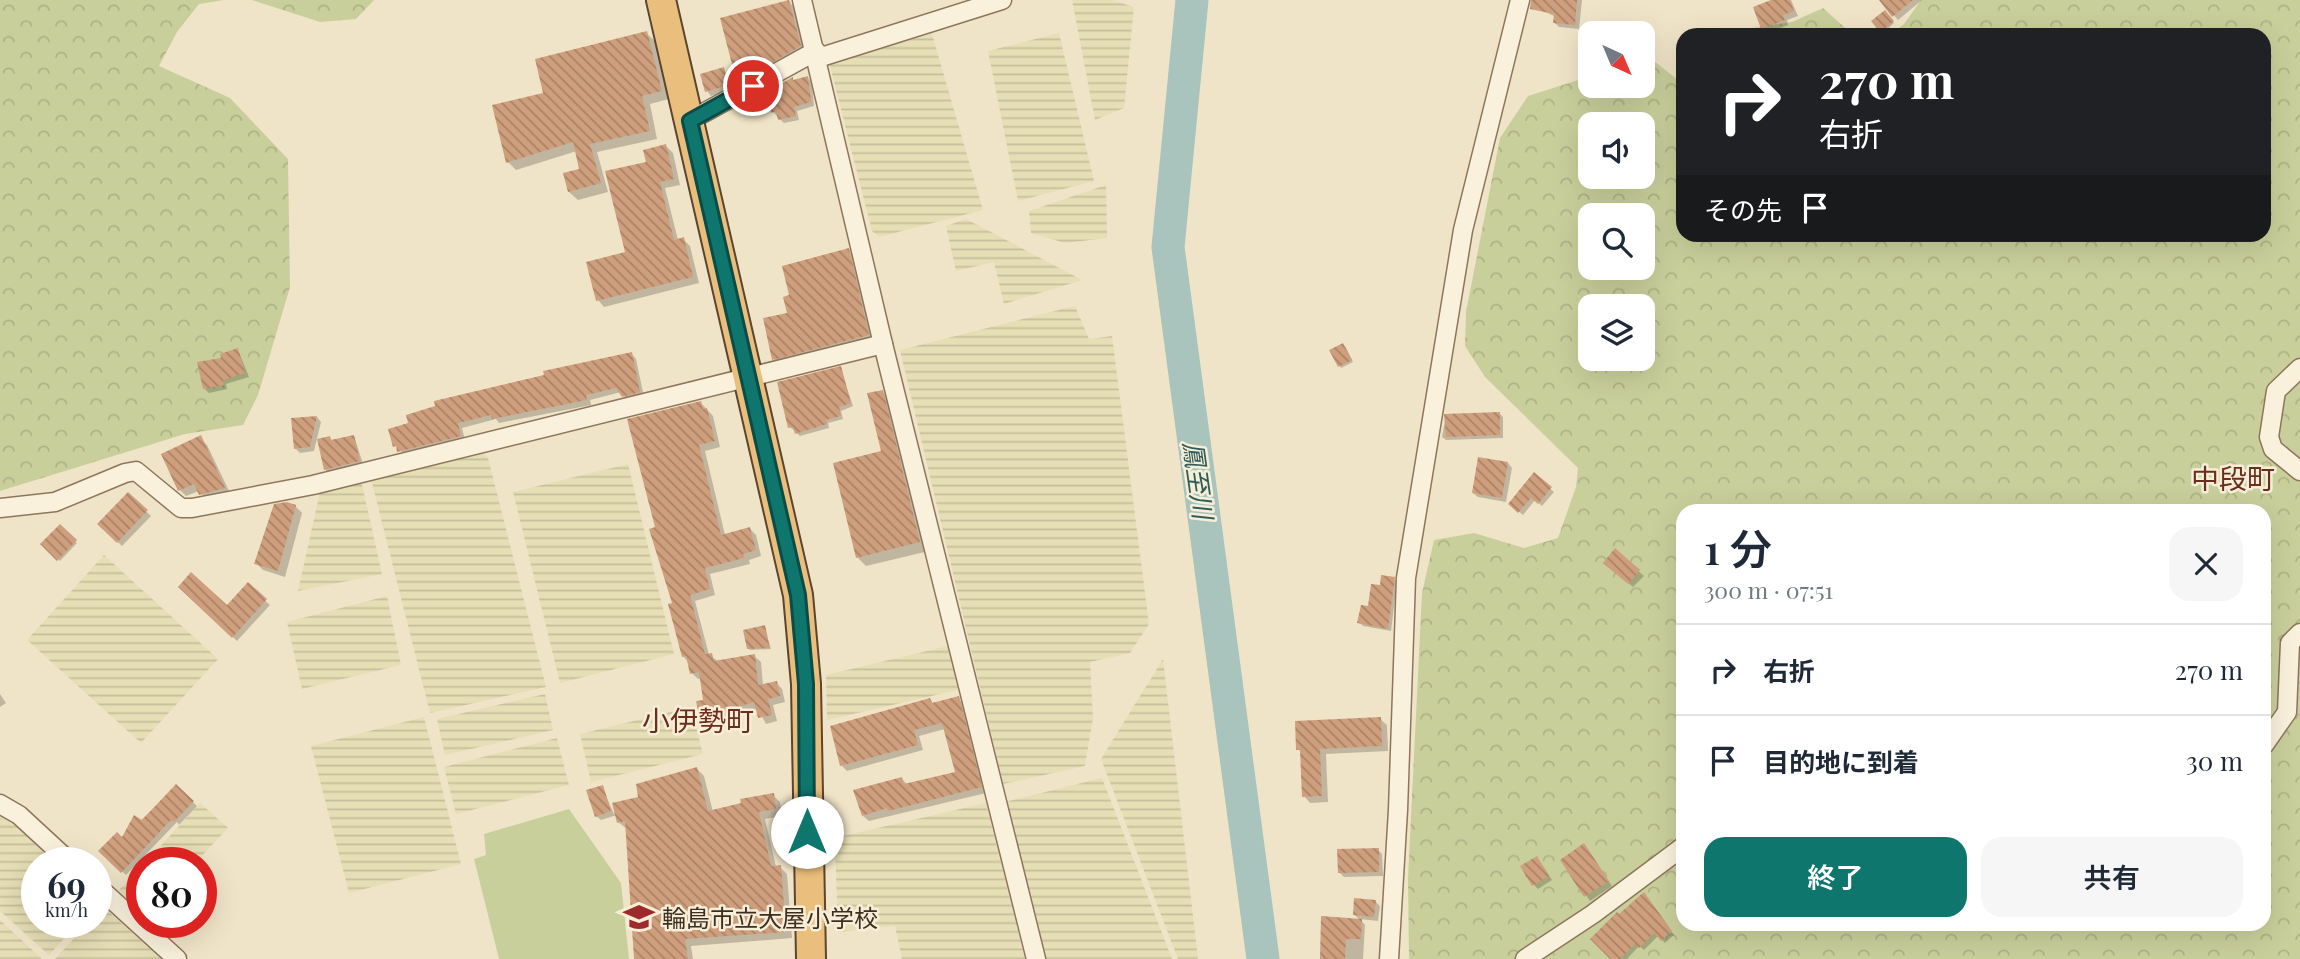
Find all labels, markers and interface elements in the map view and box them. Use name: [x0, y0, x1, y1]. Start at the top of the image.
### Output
north arrow: [1578, 21, 1656, 98]
map controls: [1578, 21, 1655, 371]
text: 270 m: [1819, 46, 1954, 111]
pin: [723, 56, 783, 116]
icon: right: [1704, 56, 1795, 147]
icon: arrive: [734, 67, 772, 105]
text: 右折: [1819, 111, 1883, 154]
button: sound: [1578, 112, 1655, 189]
icon: arrive: [1796, 189, 1834, 227]
text: その先: [1704, 192, 1782, 227]
button: search: [1578, 203, 1655, 280]
button: layers: [1578, 294, 1655, 371]
water label: 鳳至川: [1176, 439, 1222, 524]
district label: 中段町: [2191, 459, 2275, 496]
text: 1 分: [1704, 520, 1772, 576]
button: close: [2169, 527, 2243, 601]
text: 300 m · 07:51: [1704, 574, 1833, 605]
icon: right: [1704, 651, 1742, 689]
text: 270 m: [2175, 652, 2243, 687]
text: 右折: [1763, 653, 1815, 688]
district label: 小伊勢町: [642, 701, 754, 738]
icon: arrive: [1704, 742, 1742, 780]
text: 30 m: [2186, 743, 2243, 778]
text: 目的地に到着: [1763, 744, 1919, 779]
position arrow: [770, 795, 844, 869]
button: 終了: [1704, 837, 1967, 917]
button: 共有: [1981, 837, 2243, 917]
speed limit sign: 80: [126, 847, 217, 938]
text: 69: [47, 860, 86, 907]
text: km/h: [45, 898, 88, 922]
school or university icon: 輪島市立大屋小学校: [622, 900, 656, 934]
place label: 輪島市立大屋小学校: [662, 901, 878, 933]

